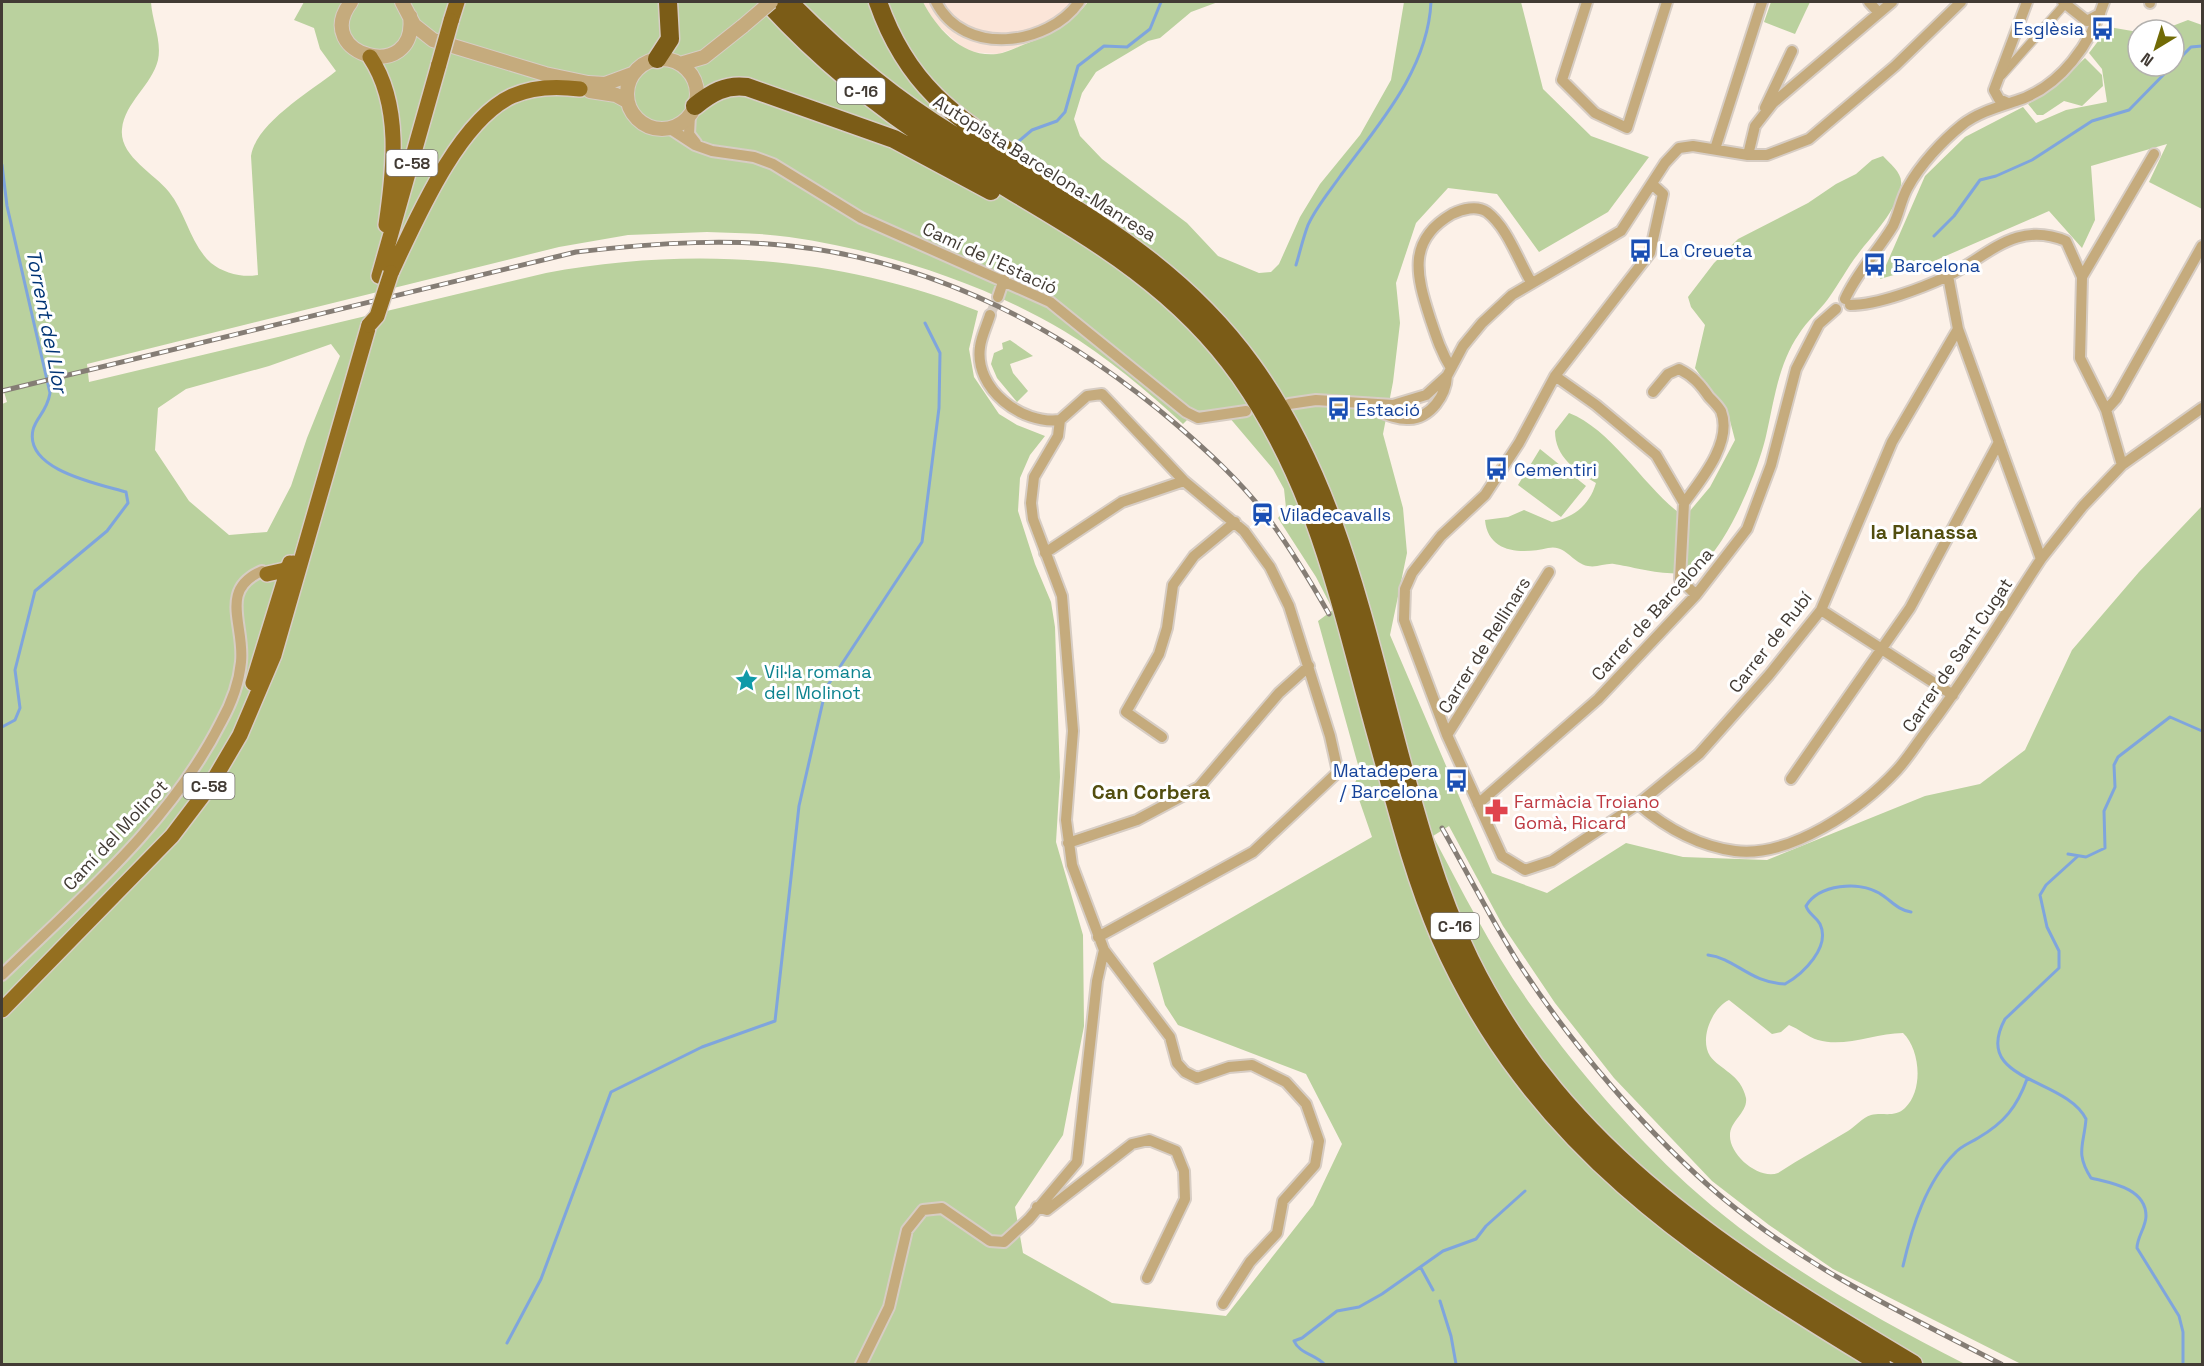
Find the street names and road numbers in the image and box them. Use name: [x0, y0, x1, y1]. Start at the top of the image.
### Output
road number: C-16: [837, 78, 885, 104]
street label: Autopista Barcelona-Manresa: [929, 90, 1161, 246]
road number: C-58: [386, 150, 438, 176]
street label: Camí de l'Estació: [919, 217, 1061, 299]
street label: Carrer de Barcelona: [1586, 543, 1718, 685]
street label: Carrer de Rellinars: [1433, 572, 1535, 718]
street label: Carrer de Sant Cugat: [1897, 573, 2017, 737]
street label: Carrer de Rubí: [1723, 586, 1817, 697]
road number: C-58: [184, 773, 234, 799]
street label: Camí del Molinot: [58, 775, 172, 895]
road number: C-16: [1431, 913, 1479, 939]

